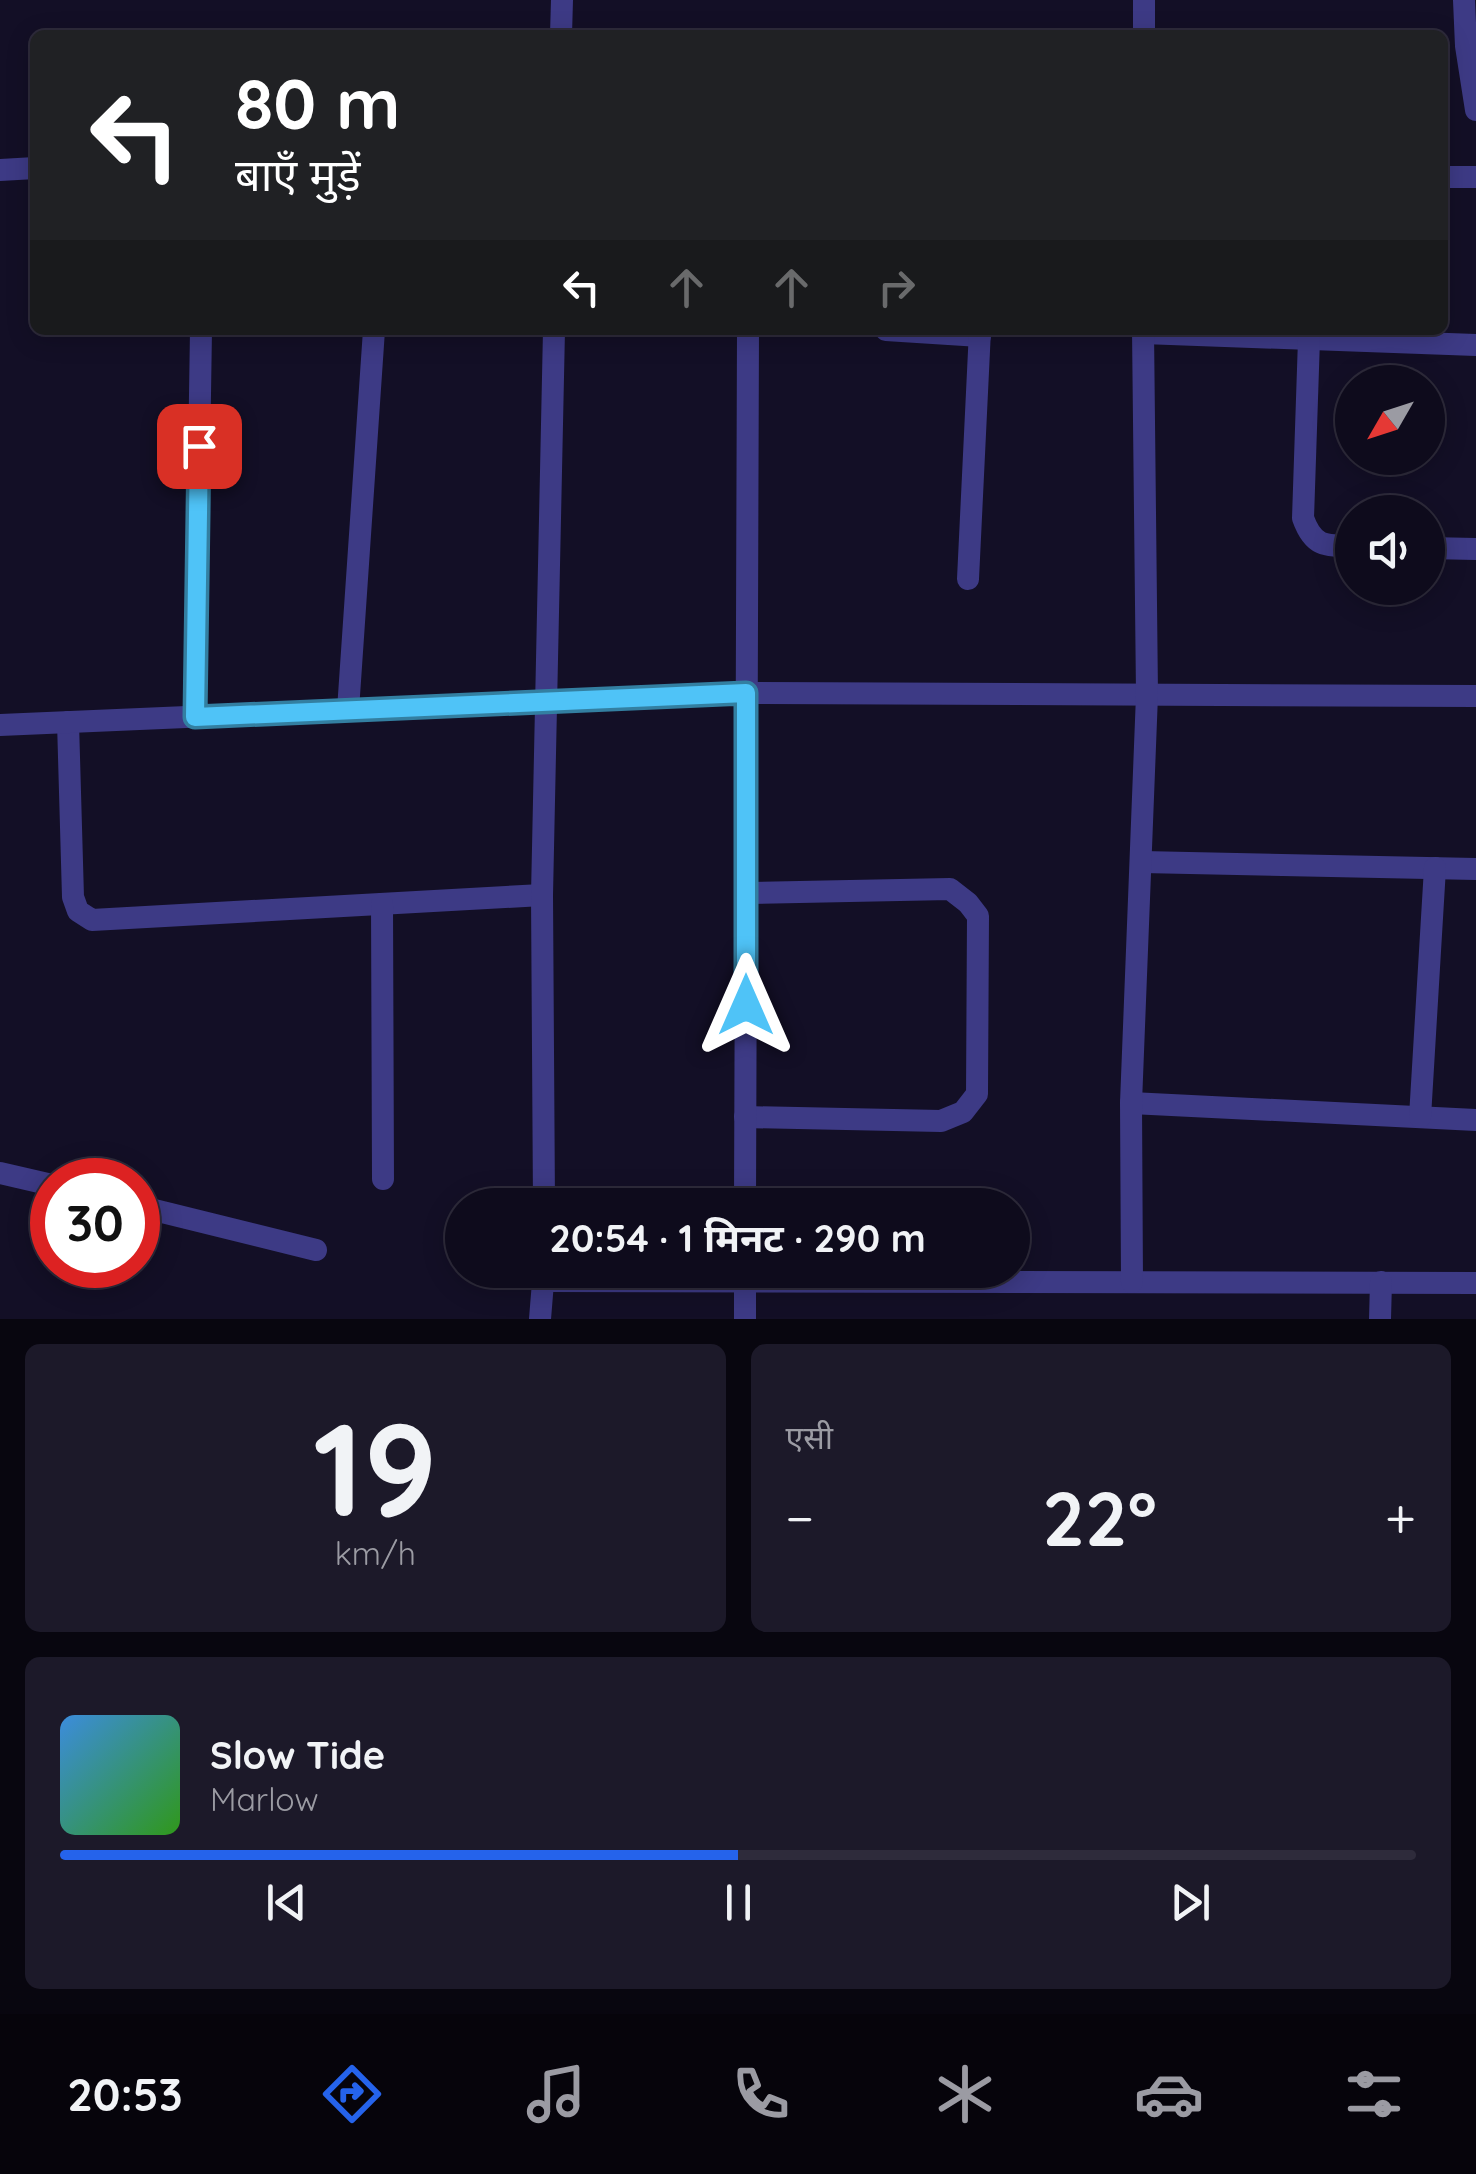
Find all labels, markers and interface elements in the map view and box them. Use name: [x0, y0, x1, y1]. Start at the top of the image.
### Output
text: 80 m: [235, 59, 400, 147]
icon: left: [70, 70, 200, 200]
text: बाएँ मुड़ें: [235, 146, 361, 202]
icon: left: [554, 260, 609, 315]
icon: ahead: [659, 260, 714, 315]
icon: ahead: [764, 260, 819, 315]
icon: right: [869, 260, 924, 315]
north arrow: [1335, 365, 1445, 475]
map controls: [1335, 365, 1445, 605]
pin: [157, 404, 242, 489]
icon: arrive: [172, 419, 227, 474]
button: sound: [1335, 495, 1445, 605]
position arrow: [694, 953, 798, 1057]
speed limit sign: 30: [30, 1158, 160, 1288]
text: 20:54 · 1 मिनट · 290 m: [549, 1214, 926, 1262]
text: 19: [313, 1386, 437, 1549]
text: एसी: [786, 1417, 833, 1457]
text: 22°: [1042, 1471, 1157, 1565]
text: −: [786, 1483, 814, 1552]
text: +: [1385, 1483, 1416, 1552]
text: km/h: [335, 1533, 416, 1573]
text: Slow Tide: [210, 1731, 385, 1779]
text: Marlow: [210, 1779, 319, 1819]
icon: previous: [259, 1875, 314, 1930]
icon: pause: [711, 1875, 766, 1930]
icon: next: [1163, 1875, 1218, 1930]
icon: directions: [317, 2059, 387, 2129]
icon: music: [521, 2059, 591, 2129]
icon: phone: [726, 2059, 796, 2129]
icon: climate: [930, 2059, 1000, 2129]
icon: car: [1134, 2059, 1204, 2129]
icon: filters: [1339, 2059, 1409, 2129]
text: 20:53: [67, 2066, 183, 2122]

